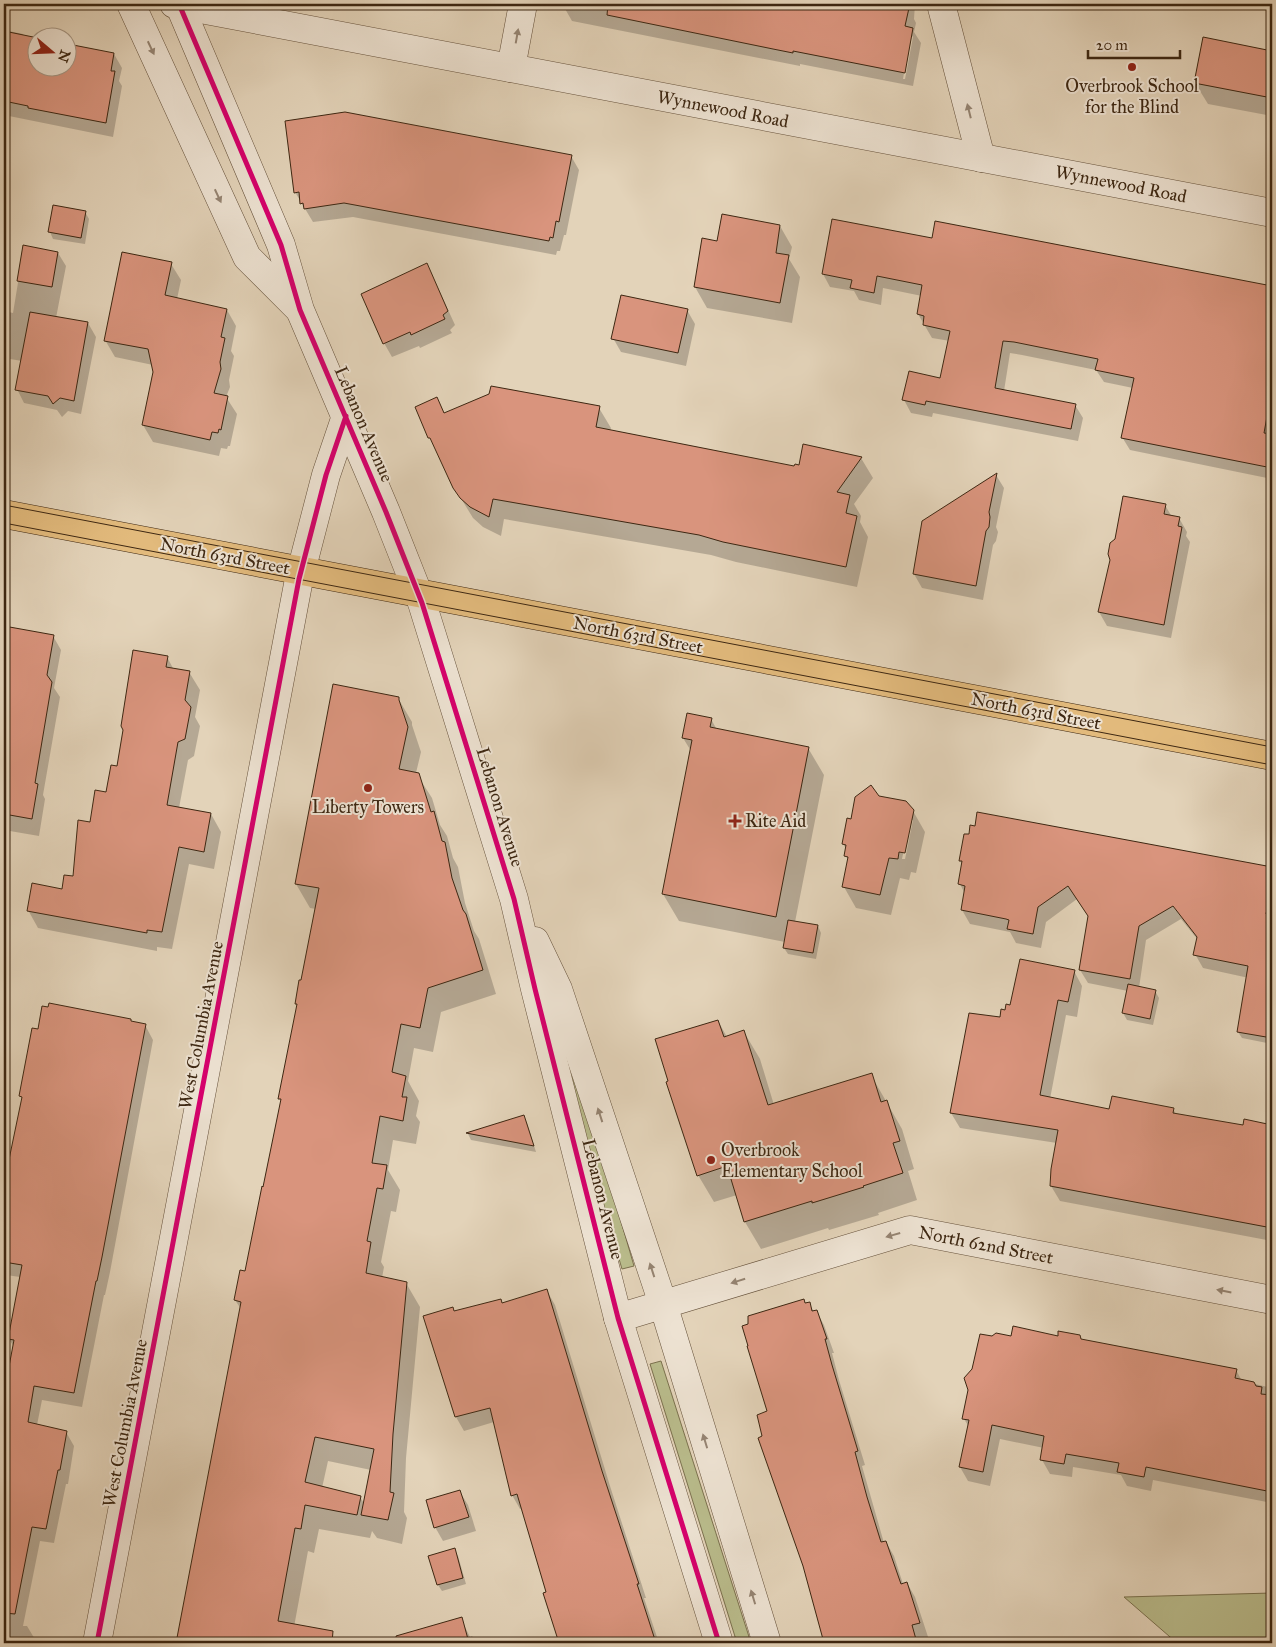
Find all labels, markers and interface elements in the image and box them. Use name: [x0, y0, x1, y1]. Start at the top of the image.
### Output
one-way arrow: [513, 27, 521, 43]
north arrow: [28, 28, 78, 78]
scale bar: [1088, 28, 1181, 60]
text: 20 m: [1096, 36, 1128, 54]
one-way arrow: [147, 41, 155, 55]
text: N: [54, 48, 74, 65]
marker: Overbrook School for the Blind: [1126, 61, 1138, 73]
place label: Overbrook School for the Blind: [1065, 75, 1199, 118]
street label: Wynnewood Road: [655, 85, 791, 133]
one-way arrow: [965, 103, 973, 119]
street label: Wynnewood Road: [1053, 160, 1189, 208]
one-way arrow: [215, 189, 223, 203]
street label: Lebanon Avenue: [330, 363, 398, 485]
street label: North 63rd Street: [158, 533, 292, 579]
street label: North 63rd Street: [571, 612, 705, 658]
street label: North 63rd Street: [969, 688, 1103, 734]
street label: Lebanon Avenue: [471, 745, 529, 869]
marker: Liberty Towers: [362, 782, 374, 794]
place label: Liberty Towers: [312, 796, 424, 818]
place label: Rite Aid: [745, 810, 806, 832]
marker: Rite Aid: [729, 815, 741, 827]
street label: West Columbia Avenue: [174, 939, 228, 1111]
one-way arrow: [596, 1108, 604, 1123]
street label: Lebanon Avenue: [577, 1136, 629, 1262]
place label: Overbrook Elementary School: [721, 1139, 863, 1182]
marker: Overbrook Elementary School: [705, 1154, 717, 1166]
street label: North 62nd Street: [917, 1221, 1056, 1269]
one-way arrow: [886, 1232, 901, 1240]
one-way arrow: [647, 1262, 655, 1277]
one-way arrow: [730, 1278, 745, 1286]
one-way arrow: [1217, 1287, 1232, 1295]
street label: West Columbia Avenue: [98, 1337, 152, 1509]
one-way arrow: [701, 1434, 709, 1449]
one-way arrow: [749, 1589, 757, 1604]

